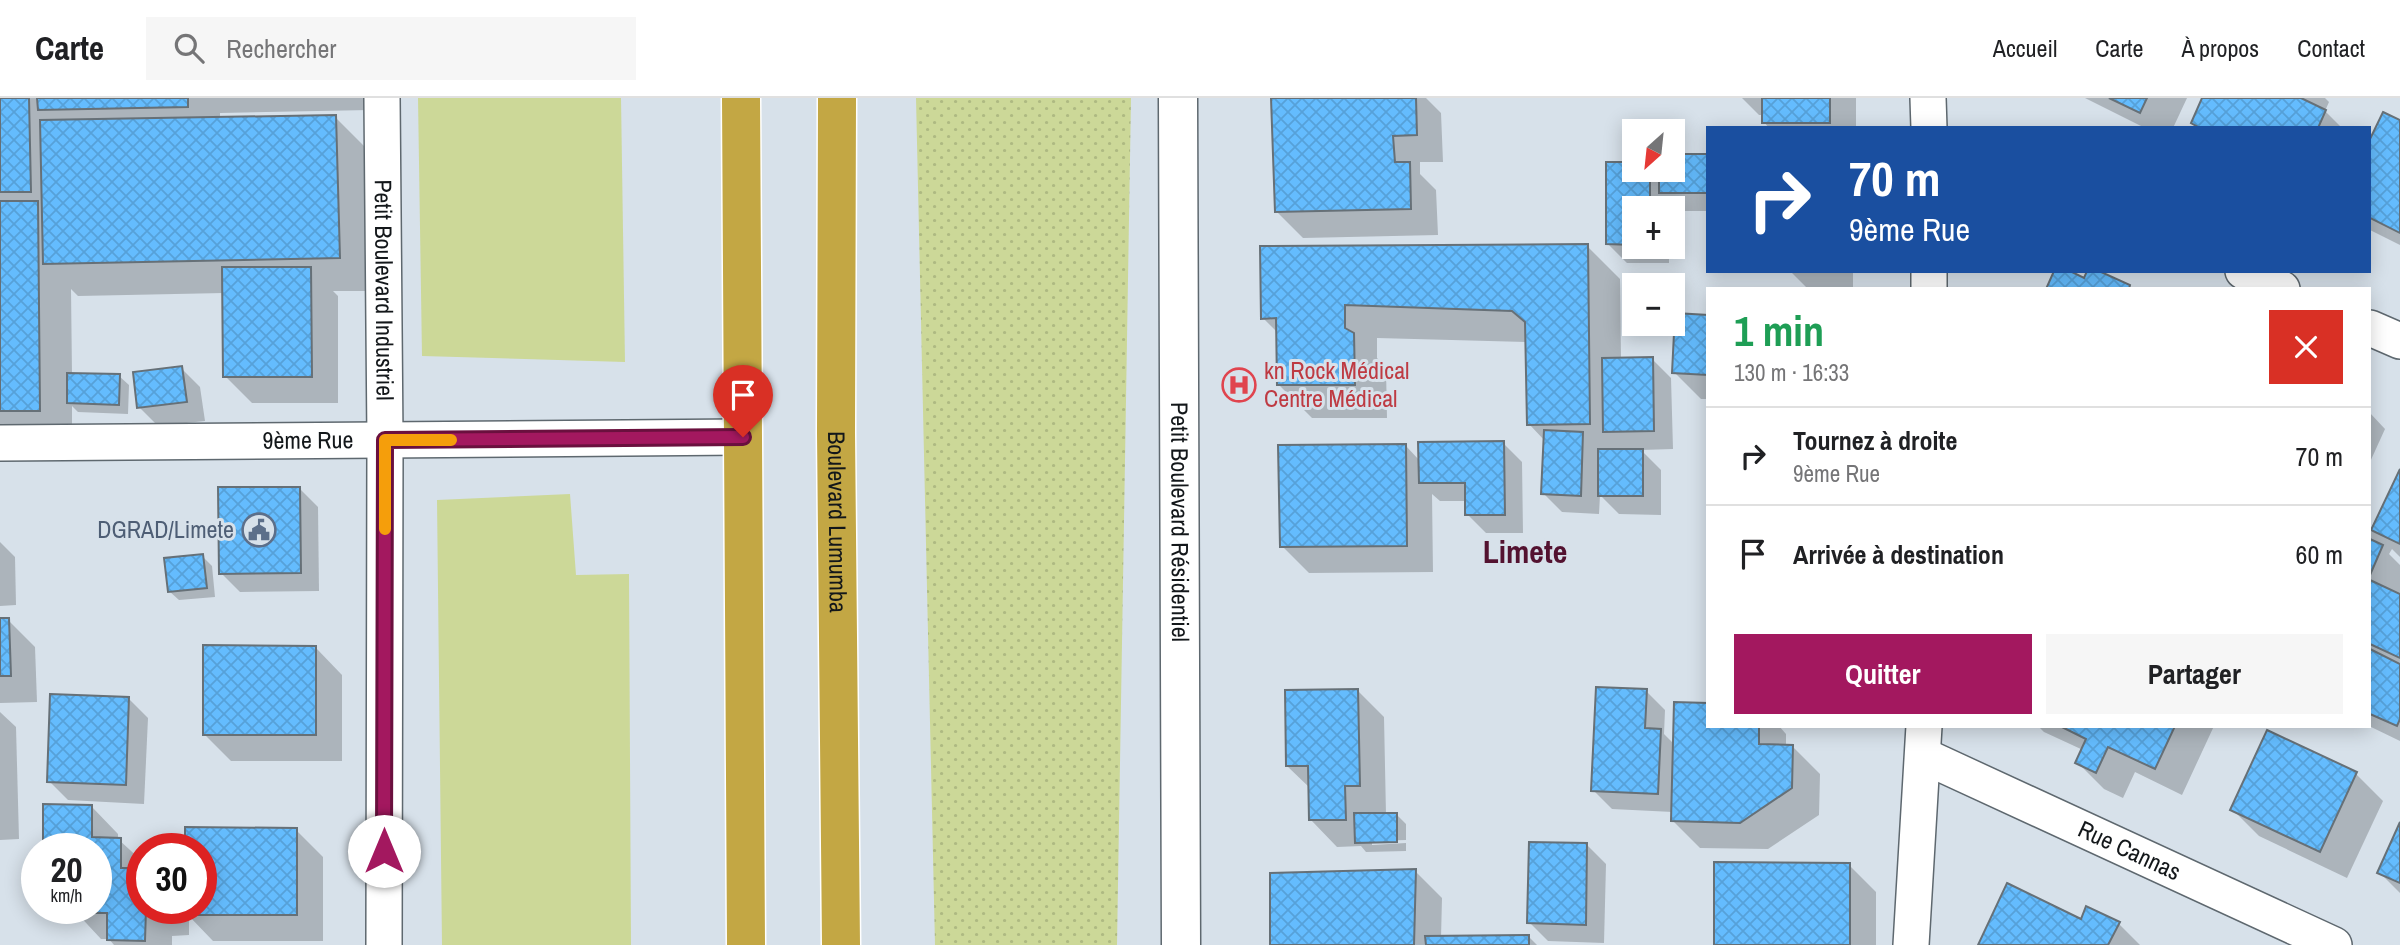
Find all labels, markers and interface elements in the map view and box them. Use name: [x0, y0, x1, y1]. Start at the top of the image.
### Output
search box: [146, 17, 636, 80]
text: Carte: [35, 26, 104, 70]
icon: search: [170, 29, 208, 67]
text: Rechercher: [226, 31, 336, 66]
text: Accueil: [1993, 32, 2057, 64]
text: Carte: [2095, 32, 2143, 64]
text: À propos: [2181, 32, 2259, 64]
text: Contact: [2297, 32, 2365, 64]
north arrow: [1622, 119, 1685, 182]
map controls: [1622, 119, 1685, 336]
text: 70 m: [1849, 145, 1941, 211]
icon: right: [1734, 154, 1825, 245]
street label: Petit Boulevard Industriel: [368, 179, 402, 401]
button: +: [1622, 196, 1685, 259]
text: 9ème Rue: [1849, 208, 1970, 251]
button: −: [1622, 273, 1685, 336]
text: 1 min: [1734, 303, 1824, 359]
button: close: [2269, 310, 2343, 384]
place label: kn Rock Médical Centre Médical: [1264, 354, 1409, 414]
text: 130 m · 16:33: [1734, 357, 1849, 388]
pin: [713, 365, 773, 437]
hospital icon: kn Rock Médical Centre Médical: [1220, 366, 1258, 404]
icon: arrive: [724, 376, 762, 414]
street label: Petit Boulevard Résidentiel: [1164, 402, 1197, 642]
street label: 9ème Rue: [262, 423, 354, 456]
text: Tournez à droite: [1793, 423, 1957, 458]
street label: Boulevard Lumumba: [821, 431, 855, 613]
icon: right: [1734, 437, 1772, 475]
text: 70 m: [2296, 439, 2343, 474]
text: 9ème Rue: [1793, 458, 1880, 489]
public building icon: DGRAD/Limete: [240, 511, 278, 549]
place label: DGRAD/Limete: [97, 513, 234, 545]
district label: Limete: [1483, 530, 1567, 573]
icon: arrive: [1734, 535, 1772, 573]
text: Arrivée à destination: [1793, 537, 2004, 572]
text: 60 m: [2296, 537, 2343, 572]
button: Quitter: [1734, 634, 2032, 714]
button: Partager: [2046, 634, 2343, 714]
street label: Rue Cannas: [2073, 812, 2186, 887]
position arrow: [347, 814, 421, 888]
speed limit sign: 30: [126, 833, 217, 924]
text: 20: [51, 846, 82, 893]
text: km/h: [51, 883, 83, 908]

